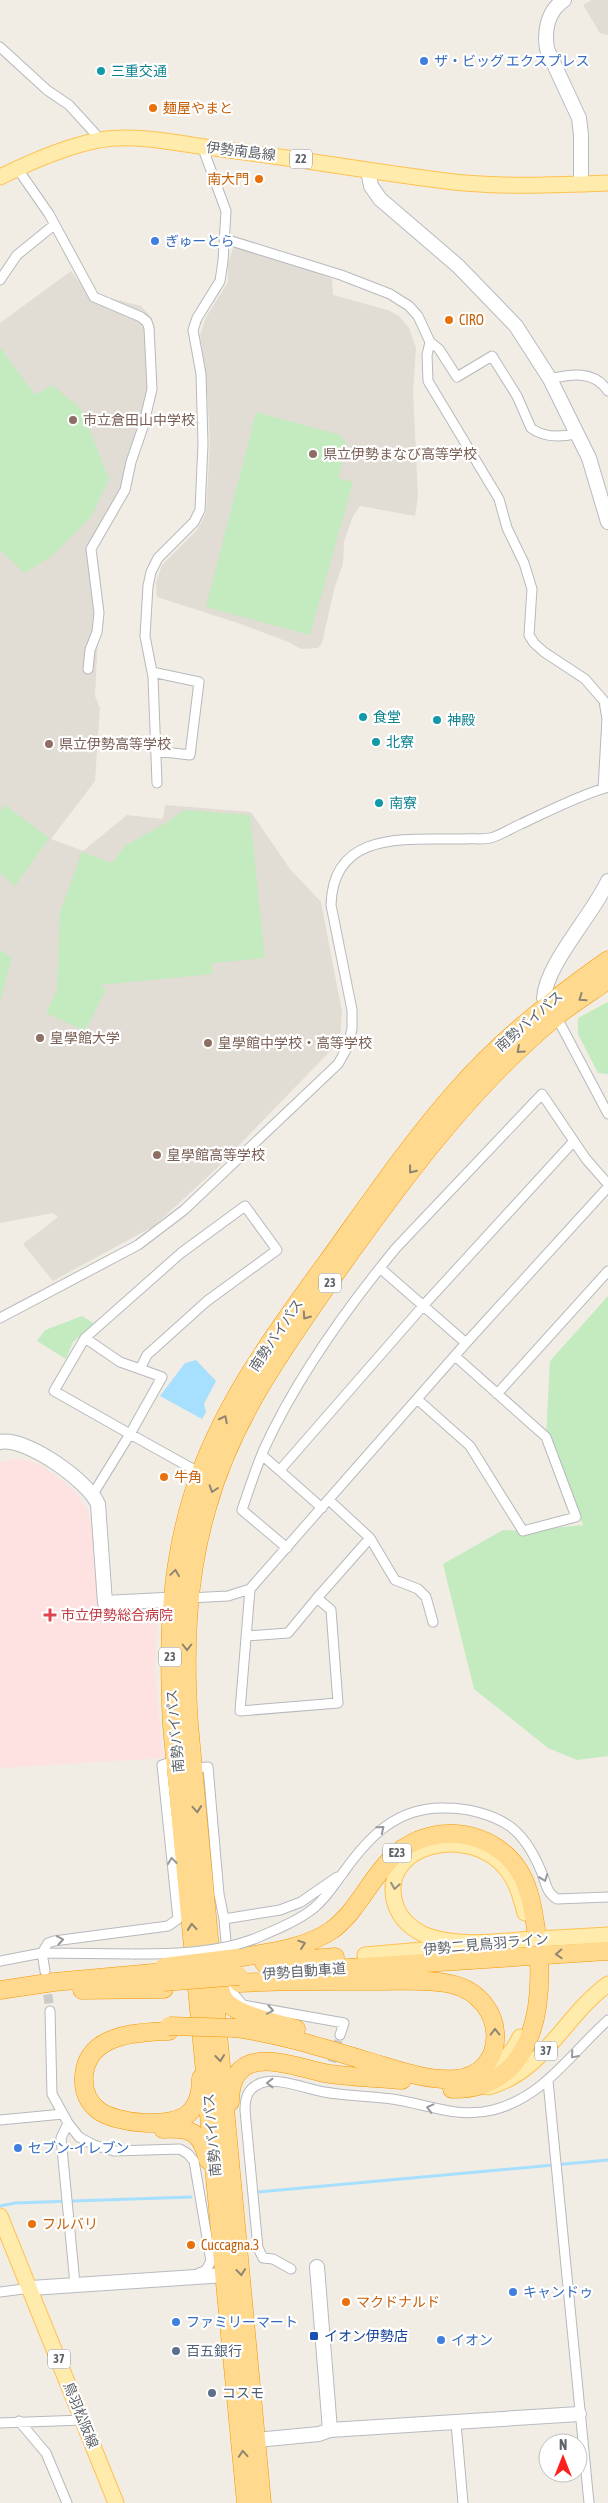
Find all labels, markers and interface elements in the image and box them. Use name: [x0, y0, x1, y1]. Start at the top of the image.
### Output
place label: ザ・ビッグ エクスプレス: [434, 53, 590, 69]
marker: ザ・ビッグ エクスプレス: [418, 55, 430, 67]
place label: 三重交通: [111, 63, 167, 79]
marker: 三重交通: [95, 65, 107, 77]
place label: 麺屋やまと: [163, 100, 233, 116]
marker: 麺屋やまと: [147, 102, 159, 114]
street label: 伊勢南島線: [205, 139, 277, 163]
road number: 22: [290, 150, 312, 168]
place label: 南大門: [207, 171, 249, 187]
marker: 南大門: [253, 173, 265, 185]
place label: ぎゅーとら: [165, 233, 235, 249]
marker: ぎゅーとら: [149, 235, 161, 247]
place label: CIRO: [459, 312, 484, 328]
marker: CIRO: [443, 314, 455, 326]
place label: 市立倉田山中学校: [83, 412, 195, 428]
marker: 市立倉田山中学校: [67, 414, 79, 426]
place label: 県立伊勢まなび高等学校: [323, 446, 477, 462]
marker: 県立伊勢まなび高等学校: [307, 448, 319, 460]
place label: 食堂: [373, 709, 401, 725]
marker: 食堂: [357, 711, 369, 723]
place label: 神殿: [447, 712, 475, 728]
marker: 神殿: [431, 714, 443, 726]
place label: 北寮: [386, 734, 414, 750]
place label: 県立伊勢高等学校: [59, 736, 171, 752]
marker: 北寮: [370, 736, 382, 748]
marker: 県立伊勢高等学校: [43, 738, 55, 750]
place label: 南寮: [389, 795, 417, 811]
marker: 南寮: [373, 797, 385, 809]
street label: 南勢バイパス: [492, 987, 566, 1055]
one-way arrow: [578, 992, 588, 1001]
place label: 皇學館大学: [50, 1030, 120, 1046]
marker: 皇學館大学: [34, 1032, 46, 1044]
place label: 皇學館中学校・高等学校: [218, 1035, 372, 1051]
marker: 皇學館中学校・高等学校: [202, 1037, 214, 1049]
one-way arrow: [517, 1044, 526, 1053]
place label: 皇學館高等学校: [167, 1147, 265, 1163]
marker: 皇學館高等学校: [151, 1149, 163, 1161]
one-way arrow: [409, 1164, 417, 1173]
road number: 23: [319, 1274, 341, 1292]
street label: 南勢バイパス: [246, 1296, 306, 1374]
one-way arrow: [303, 1310, 312, 1320]
one-way arrow: [218, 1415, 228, 1424]
place label: 牛角: [174, 1469, 202, 1485]
marker: 牛角: [158, 1471, 170, 1483]
one-way arrow: [209, 1484, 219, 1492]
one-way arrow: [169, 1569, 180, 1577]
place label: 市立伊勢総合病院: [61, 1607, 173, 1623]
marker: 市立伊勢総合病院: [43, 1608, 57, 1622]
one-way arrow: [182, 1644, 192, 1651]
road number: 23: [159, 1648, 181, 1666]
street label: 南勢バイパス: [163, 1689, 187, 1773]
one-way arrow: [191, 1805, 202, 1813]
one-way arrow: [375, 1826, 384, 1835]
road number: E23: [383, 1844, 411, 1862]
one-way arrow: [167, 1857, 178, 1865]
one-way arrow: [538, 1873, 548, 1882]
one-way arrow: [390, 1882, 400, 1891]
one-way arrow: [187, 1922, 198, 1930]
street label: 伊勢二見鳥羽ライン: [423, 1931, 549, 1957]
one-way arrow: [55, 1936, 64, 1946]
one-way arrow: [297, 1940, 306, 1950]
one-way arrow: [555, 1948, 563, 1959]
street label: 伊勢自動車道: [262, 1960, 346, 1982]
one-way arrow: [266, 2005, 275, 2015]
one-way arrow: [490, 2028, 500, 2036]
road number: 37: [535, 2042, 557, 2060]
one-way arrow: [571, 2050, 580, 2059]
one-way arrow: [214, 2054, 225, 2062]
one-way arrow: [266, 2078, 274, 2088]
street label: 南勢バイパス: [200, 2093, 224, 2177]
one-way arrow: [426, 2103, 435, 2114]
place label: セブン-イレブン: [28, 2140, 130, 2156]
marker: セブン-イレブン: [12, 2142, 24, 2154]
place label: フルバリ: [42, 2216, 98, 2232]
marker: フルバリ: [26, 2218, 38, 2230]
place label: Cuccagna.3: [201, 2237, 259, 2253]
marker: Cuccagna.3: [185, 2239, 197, 2251]
one-way arrow: [235, 2268, 246, 2276]
place label: キャンドゥ: [523, 2284, 593, 2300]
marker: キャンドゥ: [507, 2286, 519, 2298]
place label: マクドナルド: [356, 2294, 440, 2310]
marker: マクドナルド: [340, 2296, 352, 2308]
place label: ファミリーマート: [186, 2314, 298, 2330]
marker: ファミリーマート: [170, 2316, 182, 2328]
place label: イオン伊勢店: [324, 2328, 408, 2344]
marker: イオン伊勢店: [308, 2330, 320, 2342]
place label: イオン: [451, 2332, 493, 2348]
marker: イオン: [435, 2334, 447, 2346]
place label: 百五銀行: [186, 2343, 242, 2359]
marker: 百五銀行: [170, 2345, 182, 2357]
road number: 37: [48, 2350, 70, 2368]
street label: 鳥羽松阪線: [60, 2380, 102, 2450]
place label: コスモ: [222, 2385, 264, 2401]
marker: コスモ: [206, 2387, 218, 2399]
north arrow: [538, 2433, 588, 2483]
text: N: [559, 2437, 567, 2453]
one-way arrow: [238, 2450, 249, 2458]

